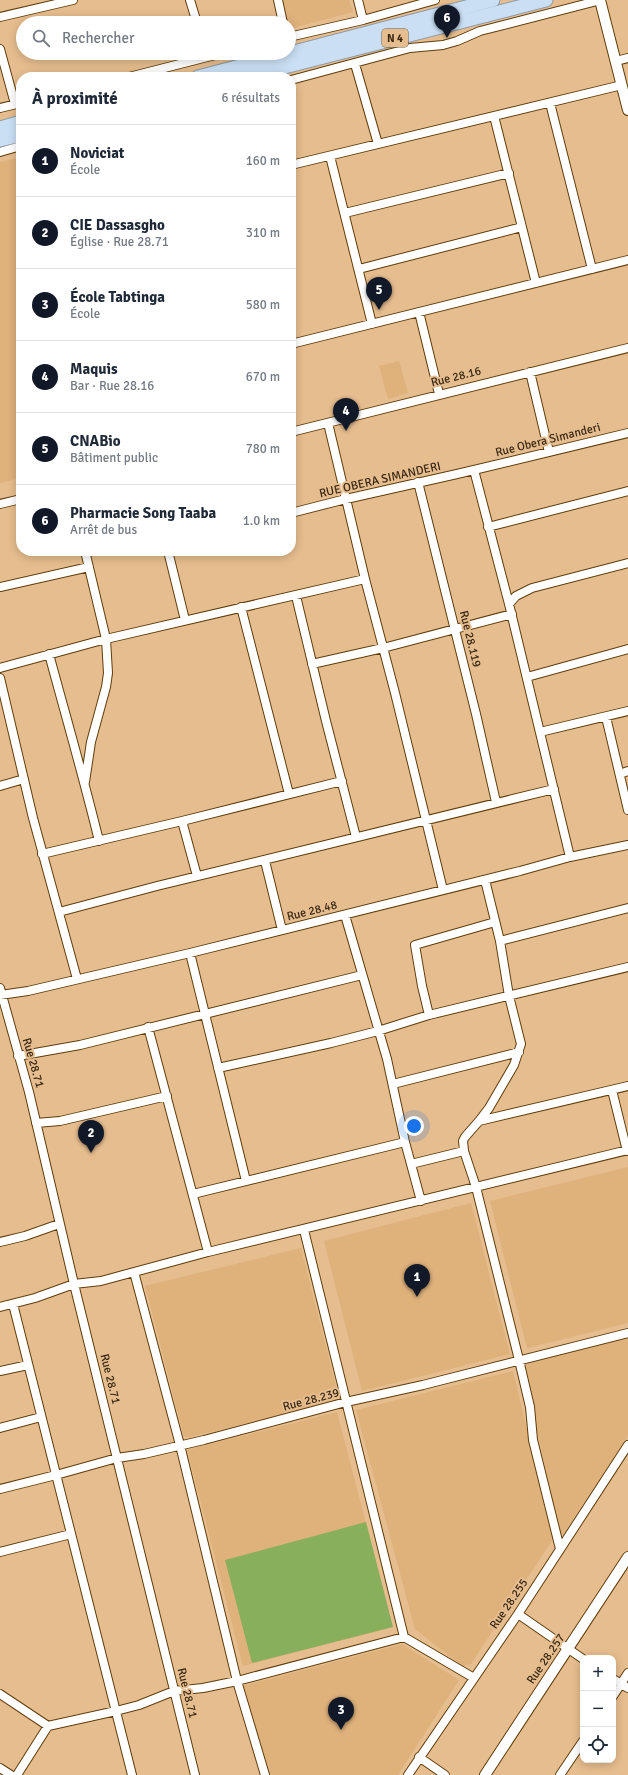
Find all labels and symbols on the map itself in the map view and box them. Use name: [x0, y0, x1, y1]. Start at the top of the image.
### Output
pin: 6: [434, 5, 460, 38]
road number: N 4: [382, 29, 408, 47]
pin: 5: [366, 277, 392, 310]
street label: Rue 28.16: [429, 364, 483, 390]
pin: 4: [333, 398, 359, 431]
street label: Rue Obera Simanderi: [494, 420, 602, 460]
street label: RUE OBERA SIMANDERI: [318, 459, 442, 501]
street label: Rue 28.119: [456, 609, 484, 669]
street label: Rue 28.48: [285, 898, 339, 924]
street label: Rue 28.71: [19, 1036, 47, 1090]
your location: [404, 1116, 424, 1136]
pin: 2: [78, 1120, 104, 1153]
pin: 1: [404, 1264, 430, 1297]
street label: Rue 28.71: [97, 1352, 123, 1406]
street label: Rue 28.239: [281, 1385, 341, 1415]
street label: Rue 28.255: [487, 1576, 531, 1632]
street label: Rue 28.257: [524, 1631, 568, 1687]
street label: Rue 28.71: [174, 1666, 200, 1720]
pin: 3: [328, 1697, 354, 1730]

